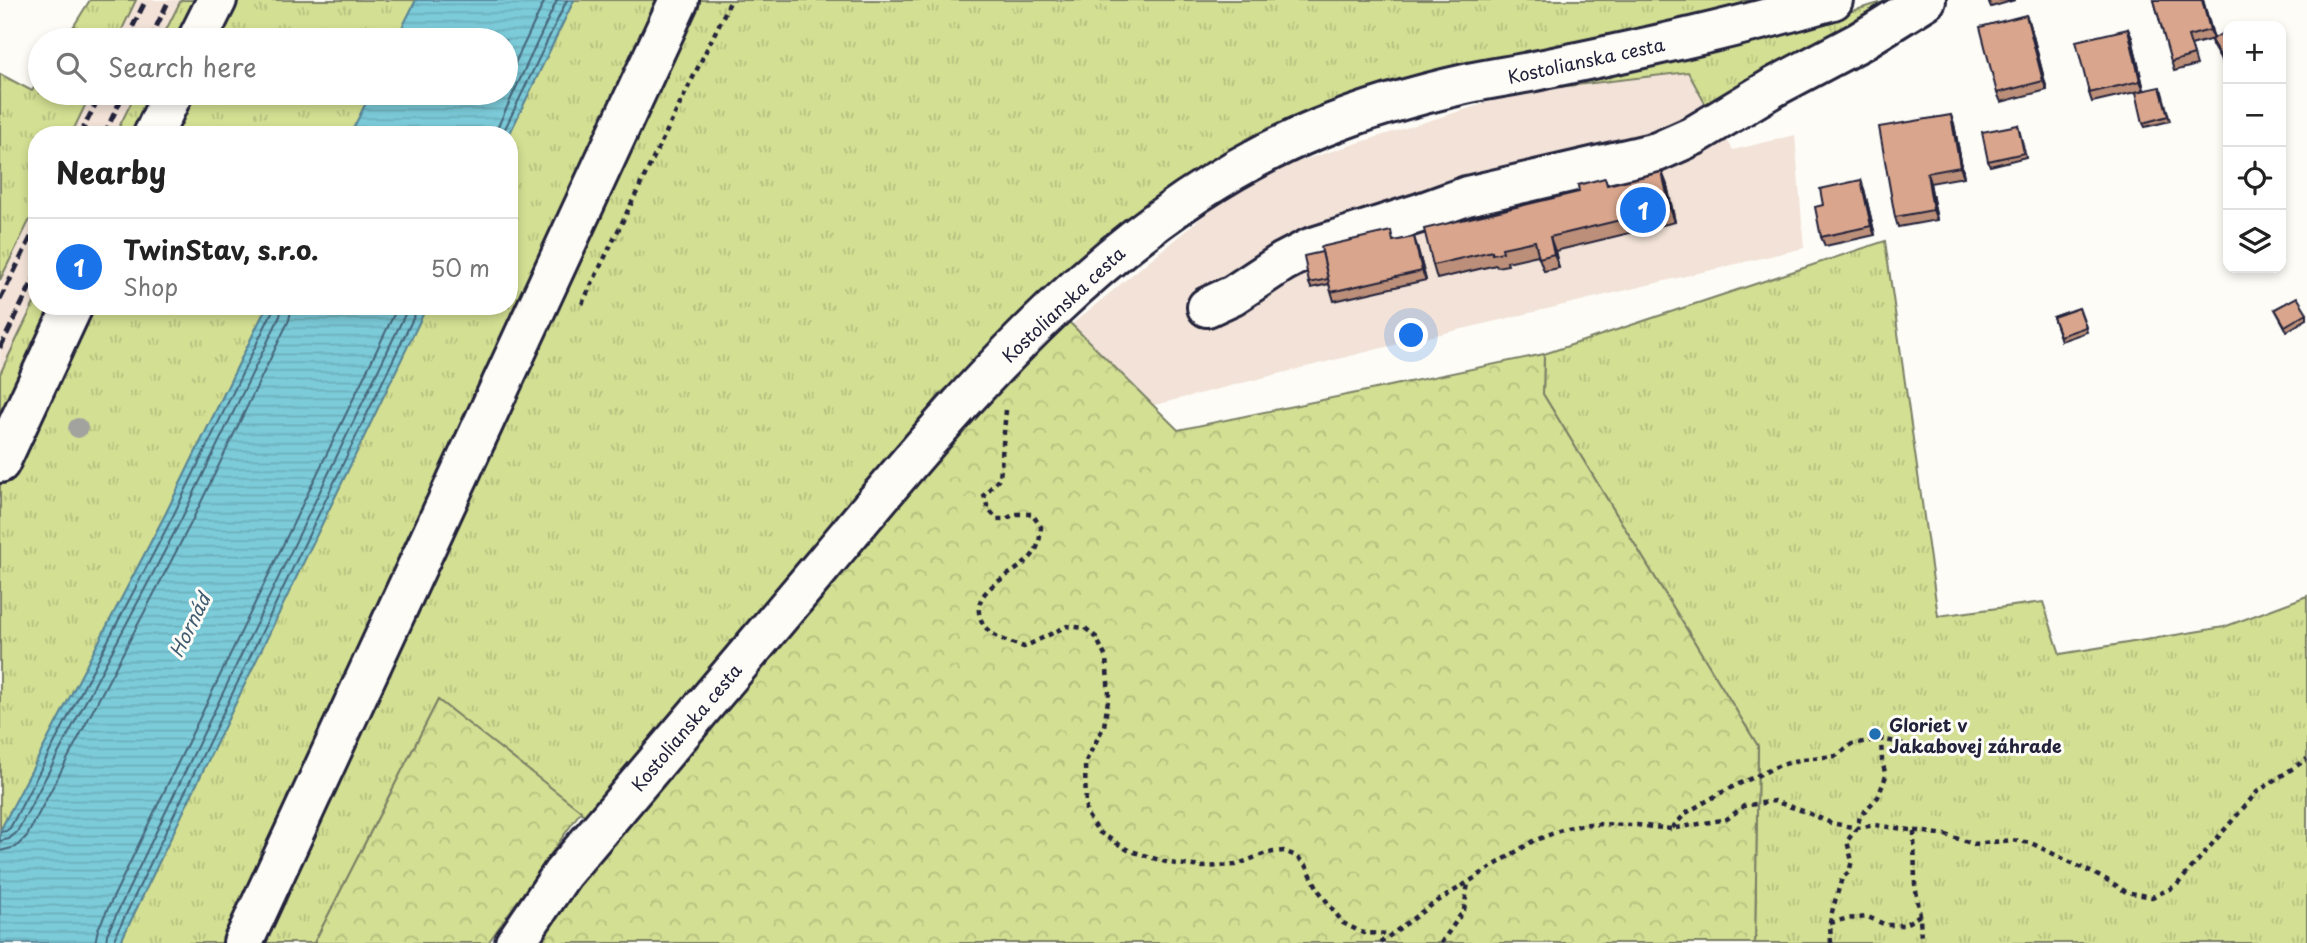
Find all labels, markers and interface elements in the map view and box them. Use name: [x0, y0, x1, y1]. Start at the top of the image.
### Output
map controls: [2223, 21, 2286, 273]
button: +: [2223, 21, 2286, 84]
search box: [28, 28, 518, 105]
street label: Kostolianska cesta: [1505, 30, 1668, 90]
text: Search here: [108, 47, 257, 86]
icon: search: [52, 48, 90, 86]
button: −: [2223, 84, 2286, 147]
button: locate: [2223, 147, 2286, 210]
text: Nearby: [56, 149, 166, 194]
pin: 1: [1620, 184, 1666, 236]
button: layers: [2223, 210, 2286, 273]
text: TwinStav, s.r.o.: [123, 230, 318, 269]
street label: Kostolianska cesta: [995, 239, 1131, 368]
text: 1: [74, 250, 85, 285]
text: 50 m: [430, 250, 490, 285]
text: Shop: [123, 269, 178, 304]
your location: [1394, 318, 1428, 352]
water label: Hornád: [162, 586, 218, 662]
street label: Kostolianska cesta: [624, 657, 748, 797]
place label: Gloriet v Jakabovej záhrade: [1889, 711, 2062, 759]
marker: Gloriet v Jakabovej záhrade: [1867, 726, 1883, 742]

